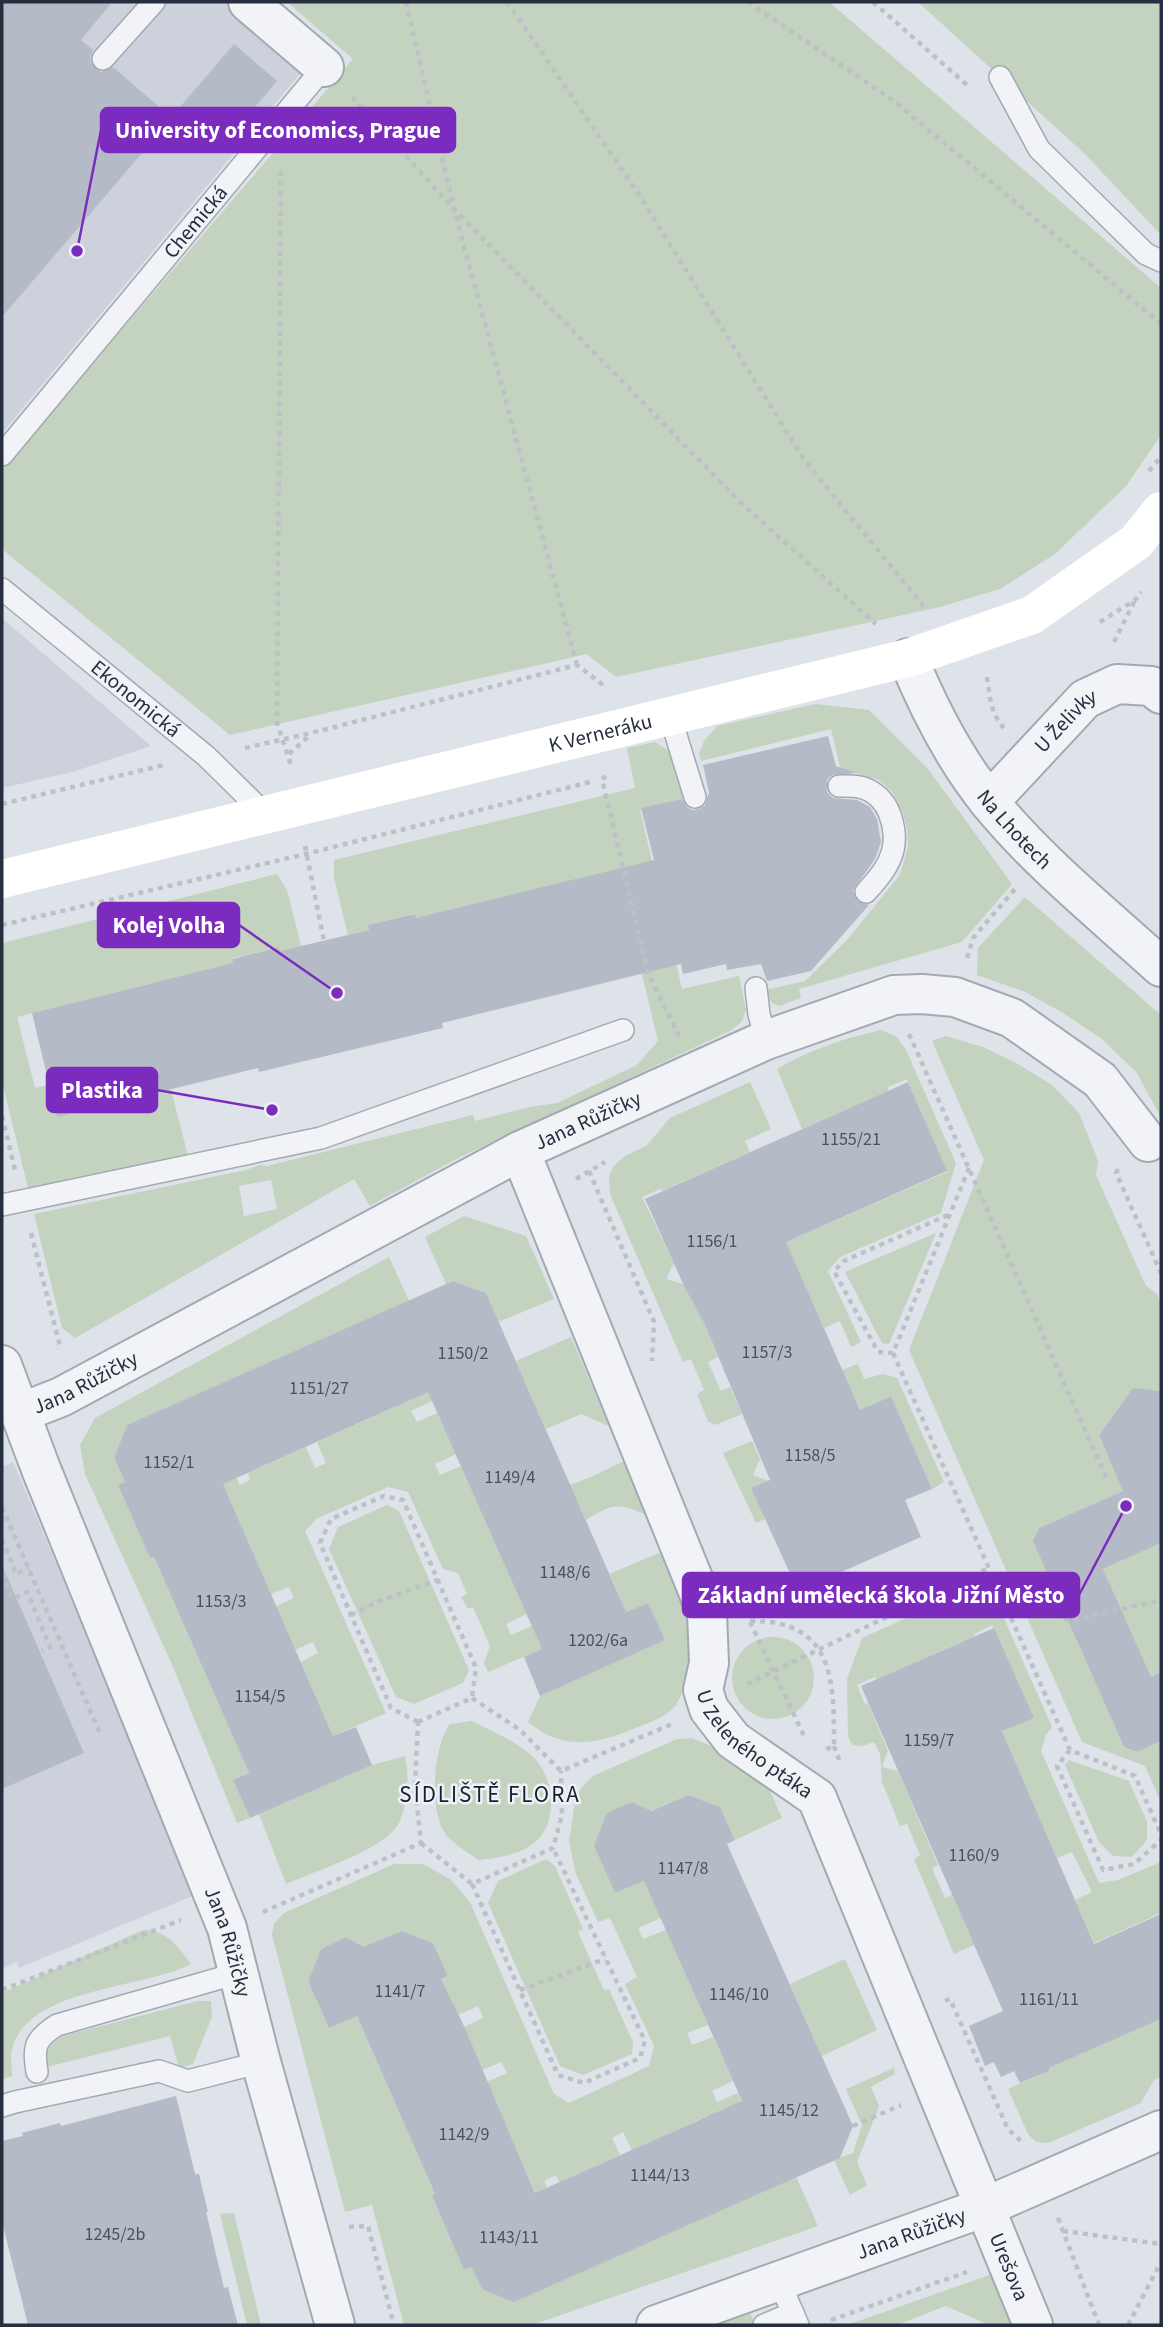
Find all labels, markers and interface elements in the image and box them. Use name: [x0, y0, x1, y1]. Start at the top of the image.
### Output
callout: University of Economics, Prague: [101, 108, 455, 152]
text: University of Economics, Prague: [115, 114, 441, 147]
street label: Chemická: [156, 179, 235, 265]
street label: Ekonomická: [84, 653, 187, 745]
street label: U Želivky: [1027, 681, 1101, 759]
street label: K Verneráku: [546, 706, 655, 760]
street label: Na Lhotech: [970, 783, 1059, 876]
callout: Kolej Volha: [98, 903, 239, 947]
text: Kolej Volha: [113, 909, 225, 942]
callout: Plastika: [47, 1068, 157, 1112]
text: Plastika: [61, 1074, 143, 1107]
street label: Jana Růžičky: [529, 1083, 646, 1158]
house number: 1155/21: [821, 1127, 881, 1152]
house number: 1156/1: [686, 1229, 738, 1254]
house number: 1157/3: [741, 1340, 793, 1365]
house number: 1150/2: [437, 1341, 489, 1366]
street label: Jana Růžičky: [28, 1343, 143, 1422]
house number: 1151/27: [289, 1376, 349, 1401]
house number: 1158/5: [784, 1443, 836, 1468]
house number: 1152/1: [143, 1450, 195, 1475]
house number: 1149/4: [484, 1465, 536, 1490]
house number: 1148/6: [539, 1560, 591, 1585]
callout: Základní umělecká škola Jižní Město: [683, 1573, 1079, 1617]
text: Základní umělecká škola Jižní Město: [697, 1579, 1065, 1612]
house number: 1153/3: [195, 1589, 247, 1614]
house number: 1202/6a: [568, 1628, 628, 1653]
house number: 1154/5: [234, 1684, 286, 1709]
street label: U Zeleného ptáka: [689, 1686, 819, 1806]
house number: 1159/7: [903, 1728, 955, 1753]
district label: SÍDLIŠTĚ FLORA: [399, 1778, 581, 1811]
house number: 1160/9: [948, 1843, 1000, 1868]
house number: 1147/8: [657, 1856, 709, 1881]
street label: Jana Růžičky: [197, 1882, 259, 2000]
house number: 1141/7: [374, 1979, 426, 2004]
house number: 1146/10: [709, 1982, 769, 2007]
house number: 1161/11: [1019, 1987, 1079, 2012]
house number: 1145/12: [759, 2098, 819, 2123]
house number: 1142/9: [438, 2122, 490, 2147]
house number: 1144/13: [630, 2163, 690, 2188]
street label: Jana Růžičky: [852, 2200, 970, 2267]
house number: 1245/2b: [85, 2222, 146, 2247]
house number: 1143/11: [479, 2225, 539, 2250]
street label: Urešova: [982, 2228, 1037, 2305]

